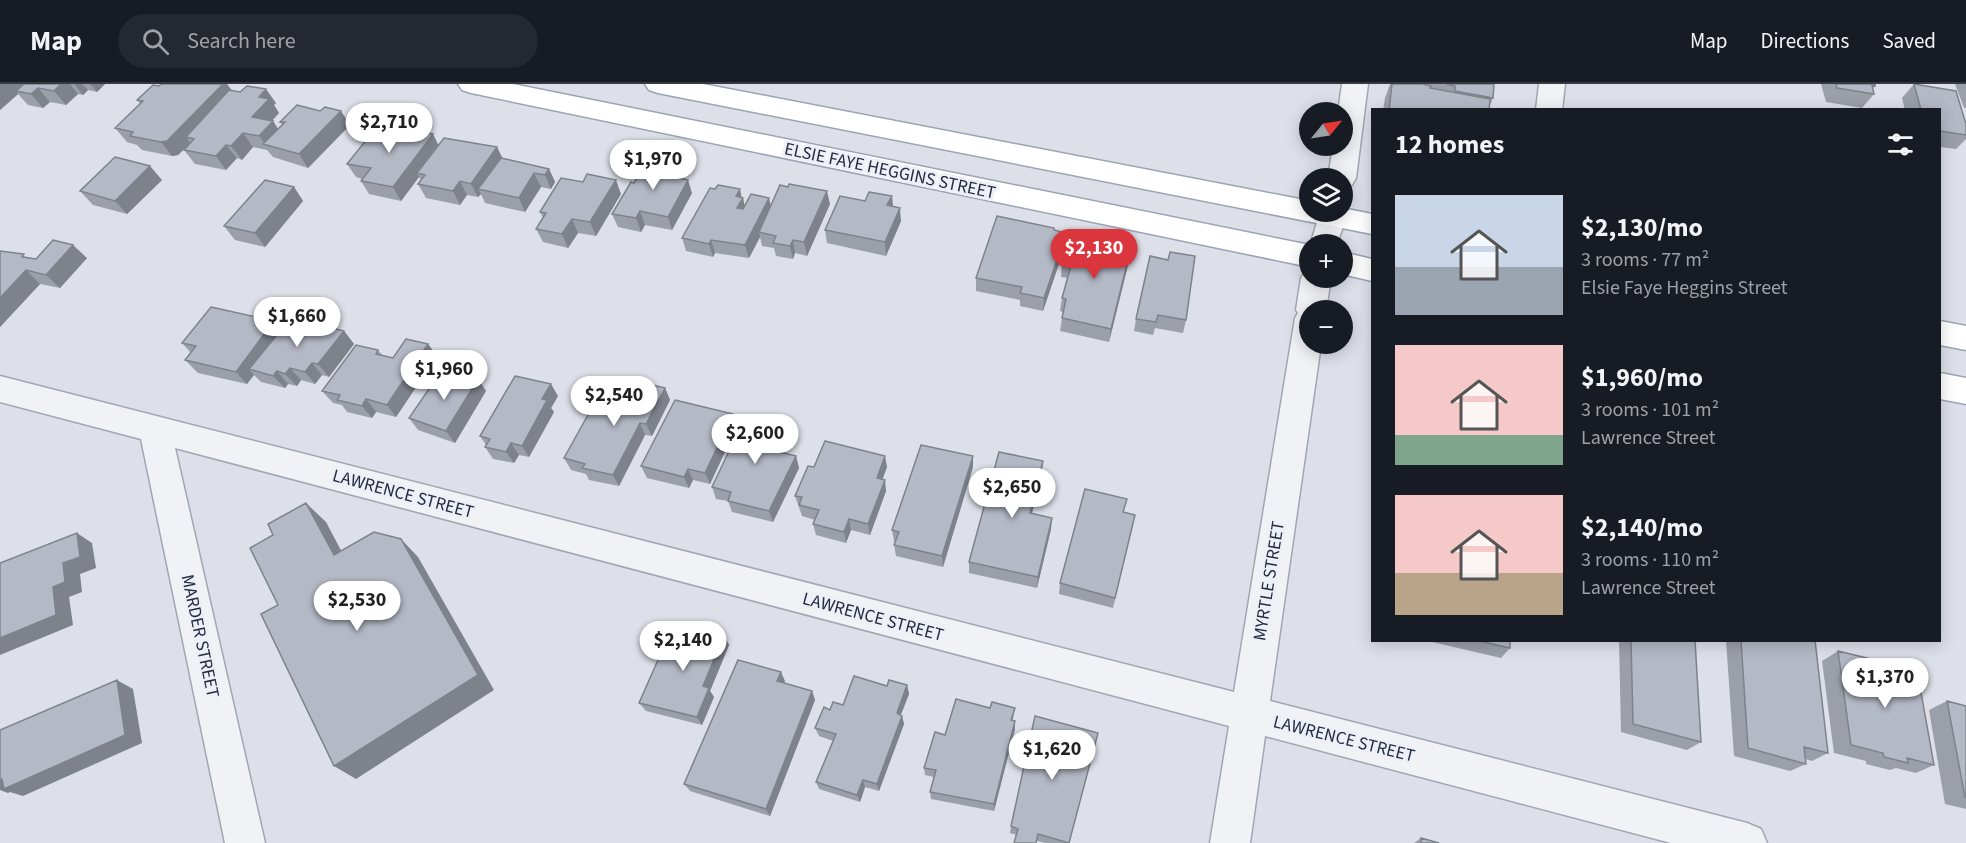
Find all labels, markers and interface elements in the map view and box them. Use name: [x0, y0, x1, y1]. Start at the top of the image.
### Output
search box: [118, 14, 538, 68]
text: Map: [30, 21, 82, 61]
icon: search: [139, 25, 172, 58]
text: Search here: [187, 25, 296, 57]
text: Map: [1690, 26, 1728, 56]
text: Directions: [1761, 26, 1849, 56]
text: Saved: [1882, 26, 1936, 56]
north arrow: [1299, 102, 1353, 156]
map controls: [1299, 102, 1353, 354]
pin: $2,710: [340, 103, 438, 154]
text: $2,710: [360, 108, 418, 136]
text: 12 homes: [1395, 126, 1504, 163]
icon: filters: [1884, 128, 1917, 161]
street label: ELSIE FAYE HEGGINS STREET: [782, 136, 998, 206]
pin: $1,970: [604, 140, 702, 191]
text: $1,970: [624, 145, 682, 173]
button: layers: [1299, 168, 1353, 222]
text: $2,130/mo: [1581, 209, 1703, 246]
icon: home: [1443, 219, 1515, 291]
pin: $2,130: [1045, 229, 1143, 280]
text: $2,130: [1065, 234, 1123, 262]
button: +: [1299, 234, 1353, 288]
text: 3 rooms · 77 m²: [1581, 246, 1709, 274]
text: Elsie Faye Heggins Street: [1581, 274, 1788, 302]
pin: $1,660: [248, 297, 346, 348]
button: −: [1299, 300, 1353, 354]
text: $1,660: [268, 302, 326, 330]
pin: $1,960: [395, 350, 493, 401]
text: $1,960: [415, 355, 473, 383]
text: $1,960/mo: [1581, 359, 1703, 396]
icon: home: [1443, 369, 1515, 441]
pin: $2,540: [565, 376, 663, 427]
text: $2,540: [585, 381, 643, 409]
text: 3 rooms · 101 m²: [1581, 396, 1719, 424]
pin: $2,600: [706, 414, 804, 465]
text: $2,600: [726, 419, 784, 447]
text: Lawrence Street: [1581, 424, 1716, 452]
street label: LAWRENCE STREET: [330, 463, 477, 525]
pin: $2,650: [963, 468, 1061, 519]
text: $2,650: [983, 473, 1041, 501]
text: $2,140/mo: [1581, 509, 1703, 546]
street label: MYRTLE STREET: [1247, 519, 1291, 643]
icon: home: [1443, 519, 1515, 591]
text: 3 rooms · 110 m²: [1581, 546, 1719, 574]
street label: MARDER STREET: [175, 572, 225, 700]
text: Lawrence Street: [1581, 574, 1716, 602]
pin: $2,530: [308, 581, 406, 632]
text: $2,530: [328, 586, 386, 614]
street label: LAWRENCE STREET: [800, 586, 947, 648]
pin: $2,140: [634, 621, 732, 672]
text: $2,140: [654, 626, 712, 654]
pin: $1,370: [1836, 658, 1934, 709]
text: $1,370: [1856, 663, 1914, 691]
street label: LAWRENCE STREET: [1271, 709, 1418, 769]
pin: $1,620: [1003, 730, 1101, 781]
text: $1,620: [1023, 735, 1081, 763]

